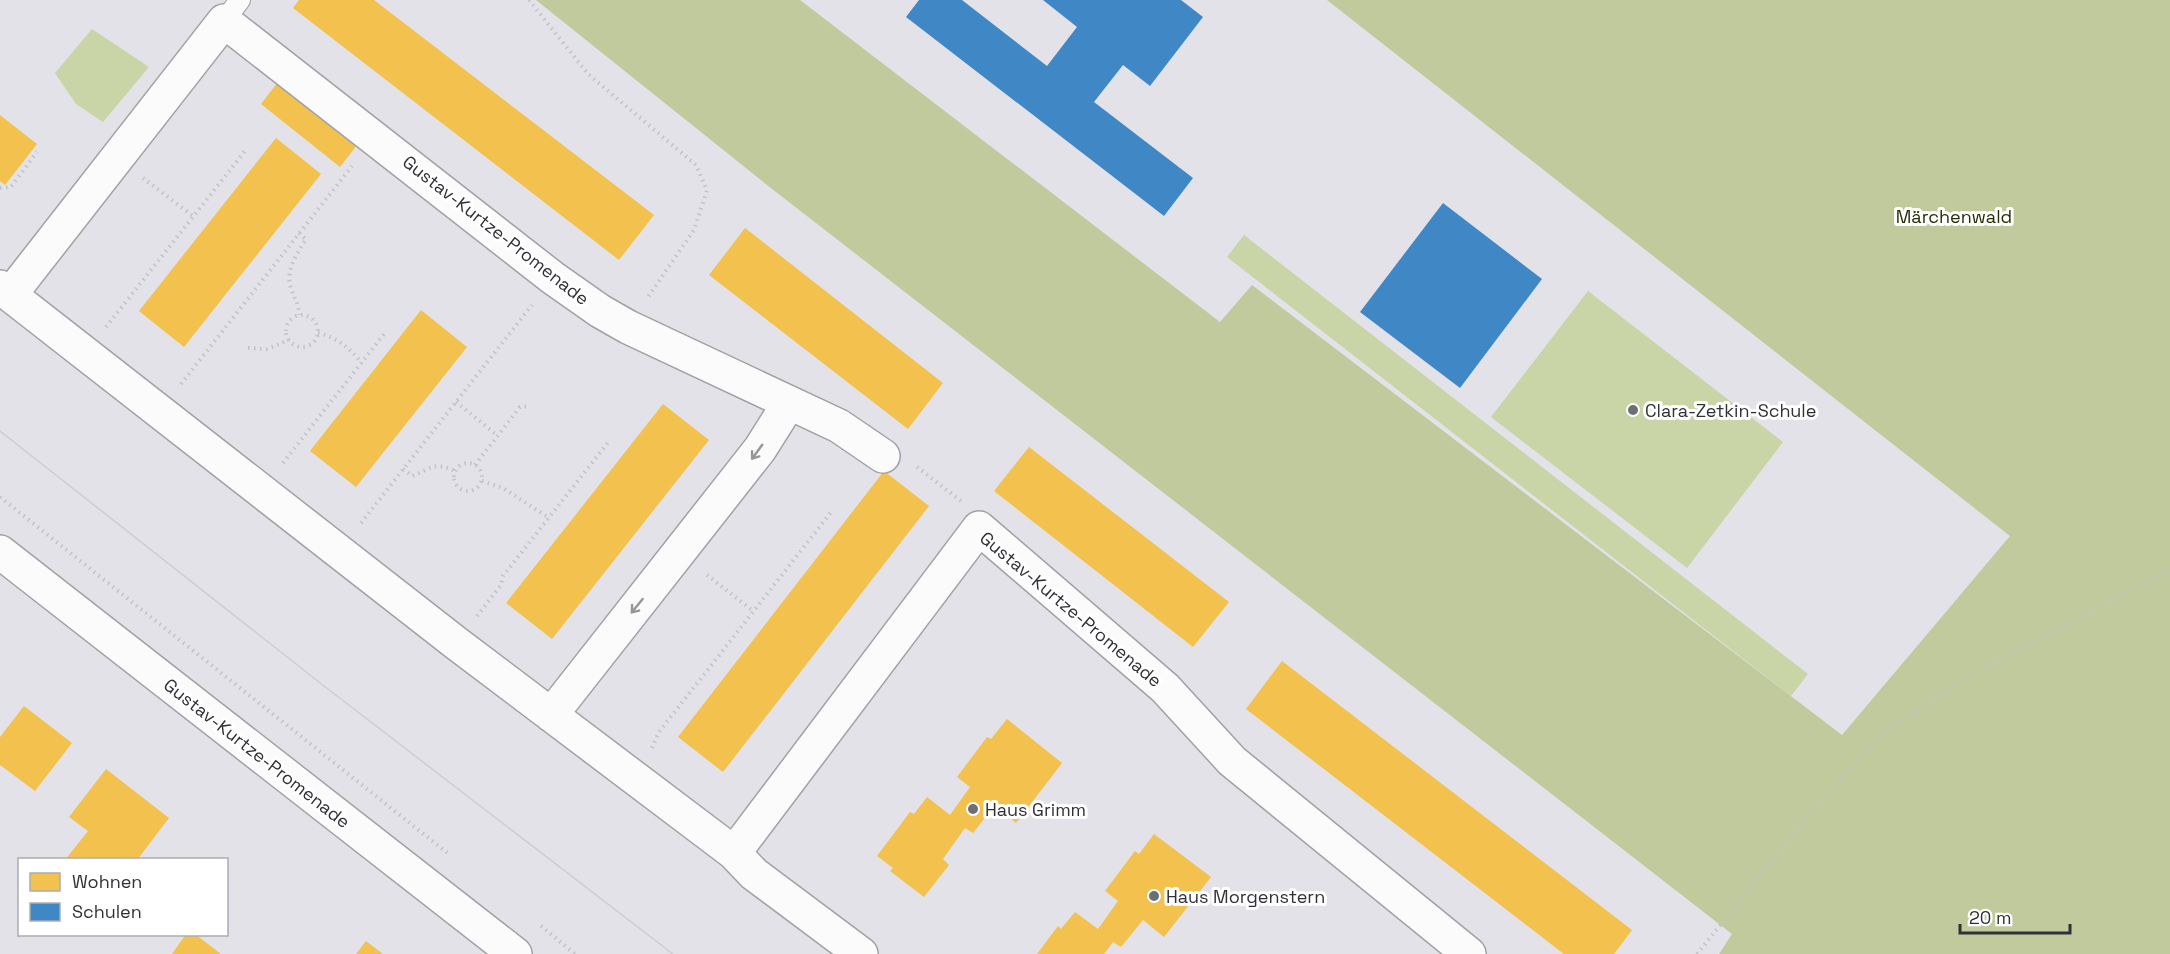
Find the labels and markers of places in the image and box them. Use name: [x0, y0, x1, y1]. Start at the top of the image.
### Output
place label: Clara-Zetkin-Schule: [1645, 399, 1816, 422]
marker: Clara-Zetkin-Schule: [1626, 403, 1640, 417]
place label: Haus Grimm: [985, 798, 1086, 821]
marker: Haus Grimm: [966, 802, 980, 816]
place label: Haus Morgenstern: [1166, 885, 1325, 908]
marker: Haus Morgenstern: [1147, 889, 1161, 903]

